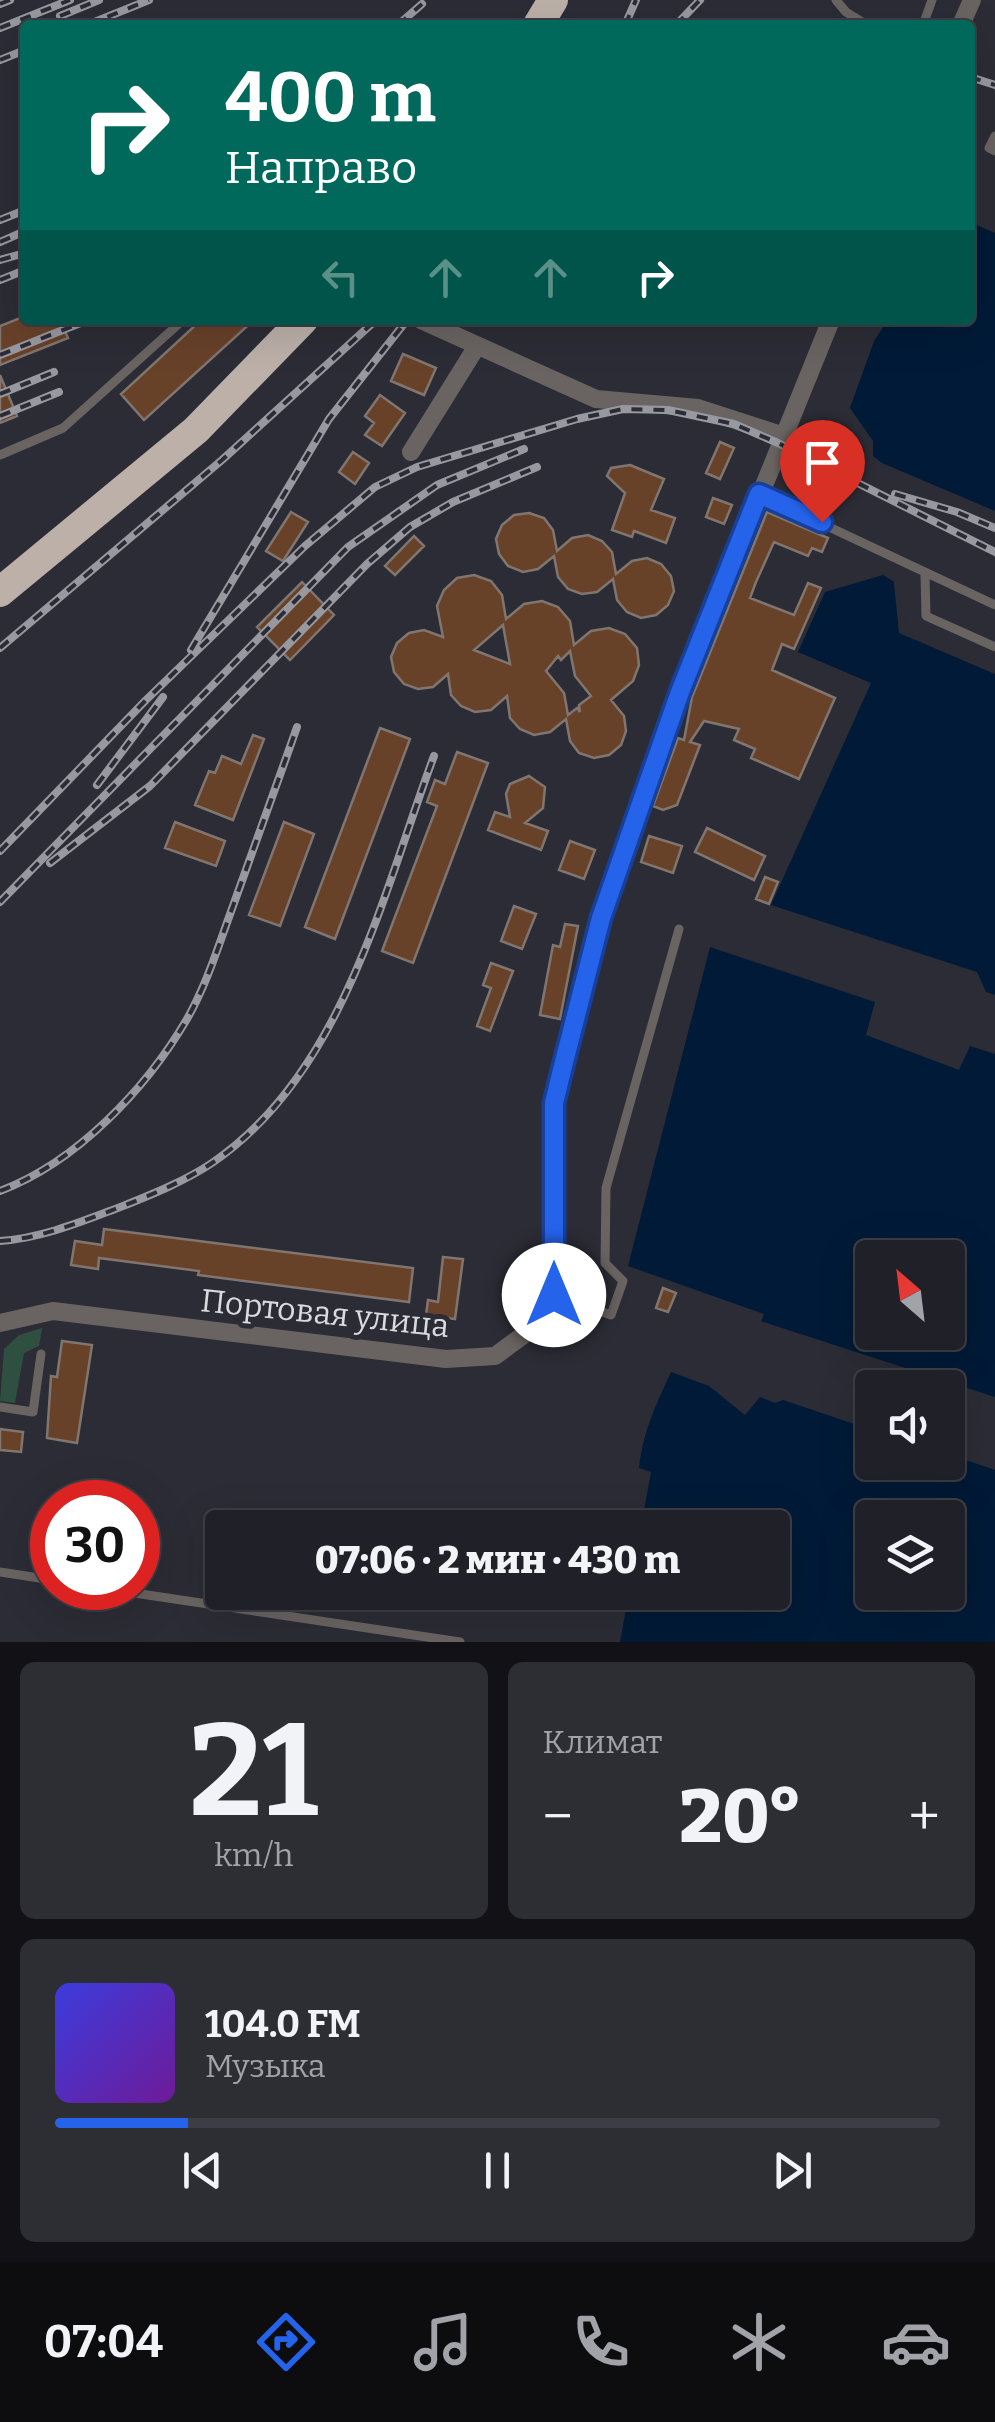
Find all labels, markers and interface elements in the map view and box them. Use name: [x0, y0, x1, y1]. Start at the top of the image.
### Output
text: 400 m: [225, 56, 436, 140]
icon: right: [60, 60, 190, 190]
text: Направо: [225, 141, 417, 195]
icon: left: [313, 250, 368, 305]
icon: ahead: [418, 250, 473, 305]
icon: ahead: [523, 250, 578, 305]
icon: right: [628, 250, 683, 305]
pin: [780, 420, 865, 523]
icon: arrive: [795, 435, 850, 490]
north arrow: [855, 1240, 965, 1350]
map controls: [855, 1240, 965, 1610]
position arrow: [502, 1243, 606, 1347]
street label: Портовая улица: [199, 1281, 451, 1345]
button: sound: [855, 1370, 965, 1480]
speed limit sign: 30: [30, 1480, 160, 1610]
button: layers: [855, 1500, 965, 1610]
text: 07:06 · 2 мин · 430 m: [315, 1537, 680, 1583]
text: 21: [189, 1693, 318, 1849]
text: Климат: [543, 1723, 662, 1761]
text: 20°: [679, 1772, 802, 1862]
text: −: [543, 1784, 573, 1850]
text: +: [909, 1784, 940, 1850]
text: km/h: [214, 1836, 293, 1874]
text: 104.0 FM: [205, 2001, 361, 2047]
text: Музыка: [205, 2047, 326, 2085]
icon: previous: [175, 2143, 230, 2198]
icon: pause: [470, 2143, 525, 2198]
icon: next: [765, 2143, 820, 2198]
icon: directions: [251, 2307, 321, 2377]
icon: music: [408, 2307, 478, 2377]
icon: phone: [566, 2307, 636, 2377]
icon: climate: [724, 2307, 794, 2377]
icon: car: [881, 2307, 951, 2377]
text: 07:04: [44, 2315, 163, 2369]

